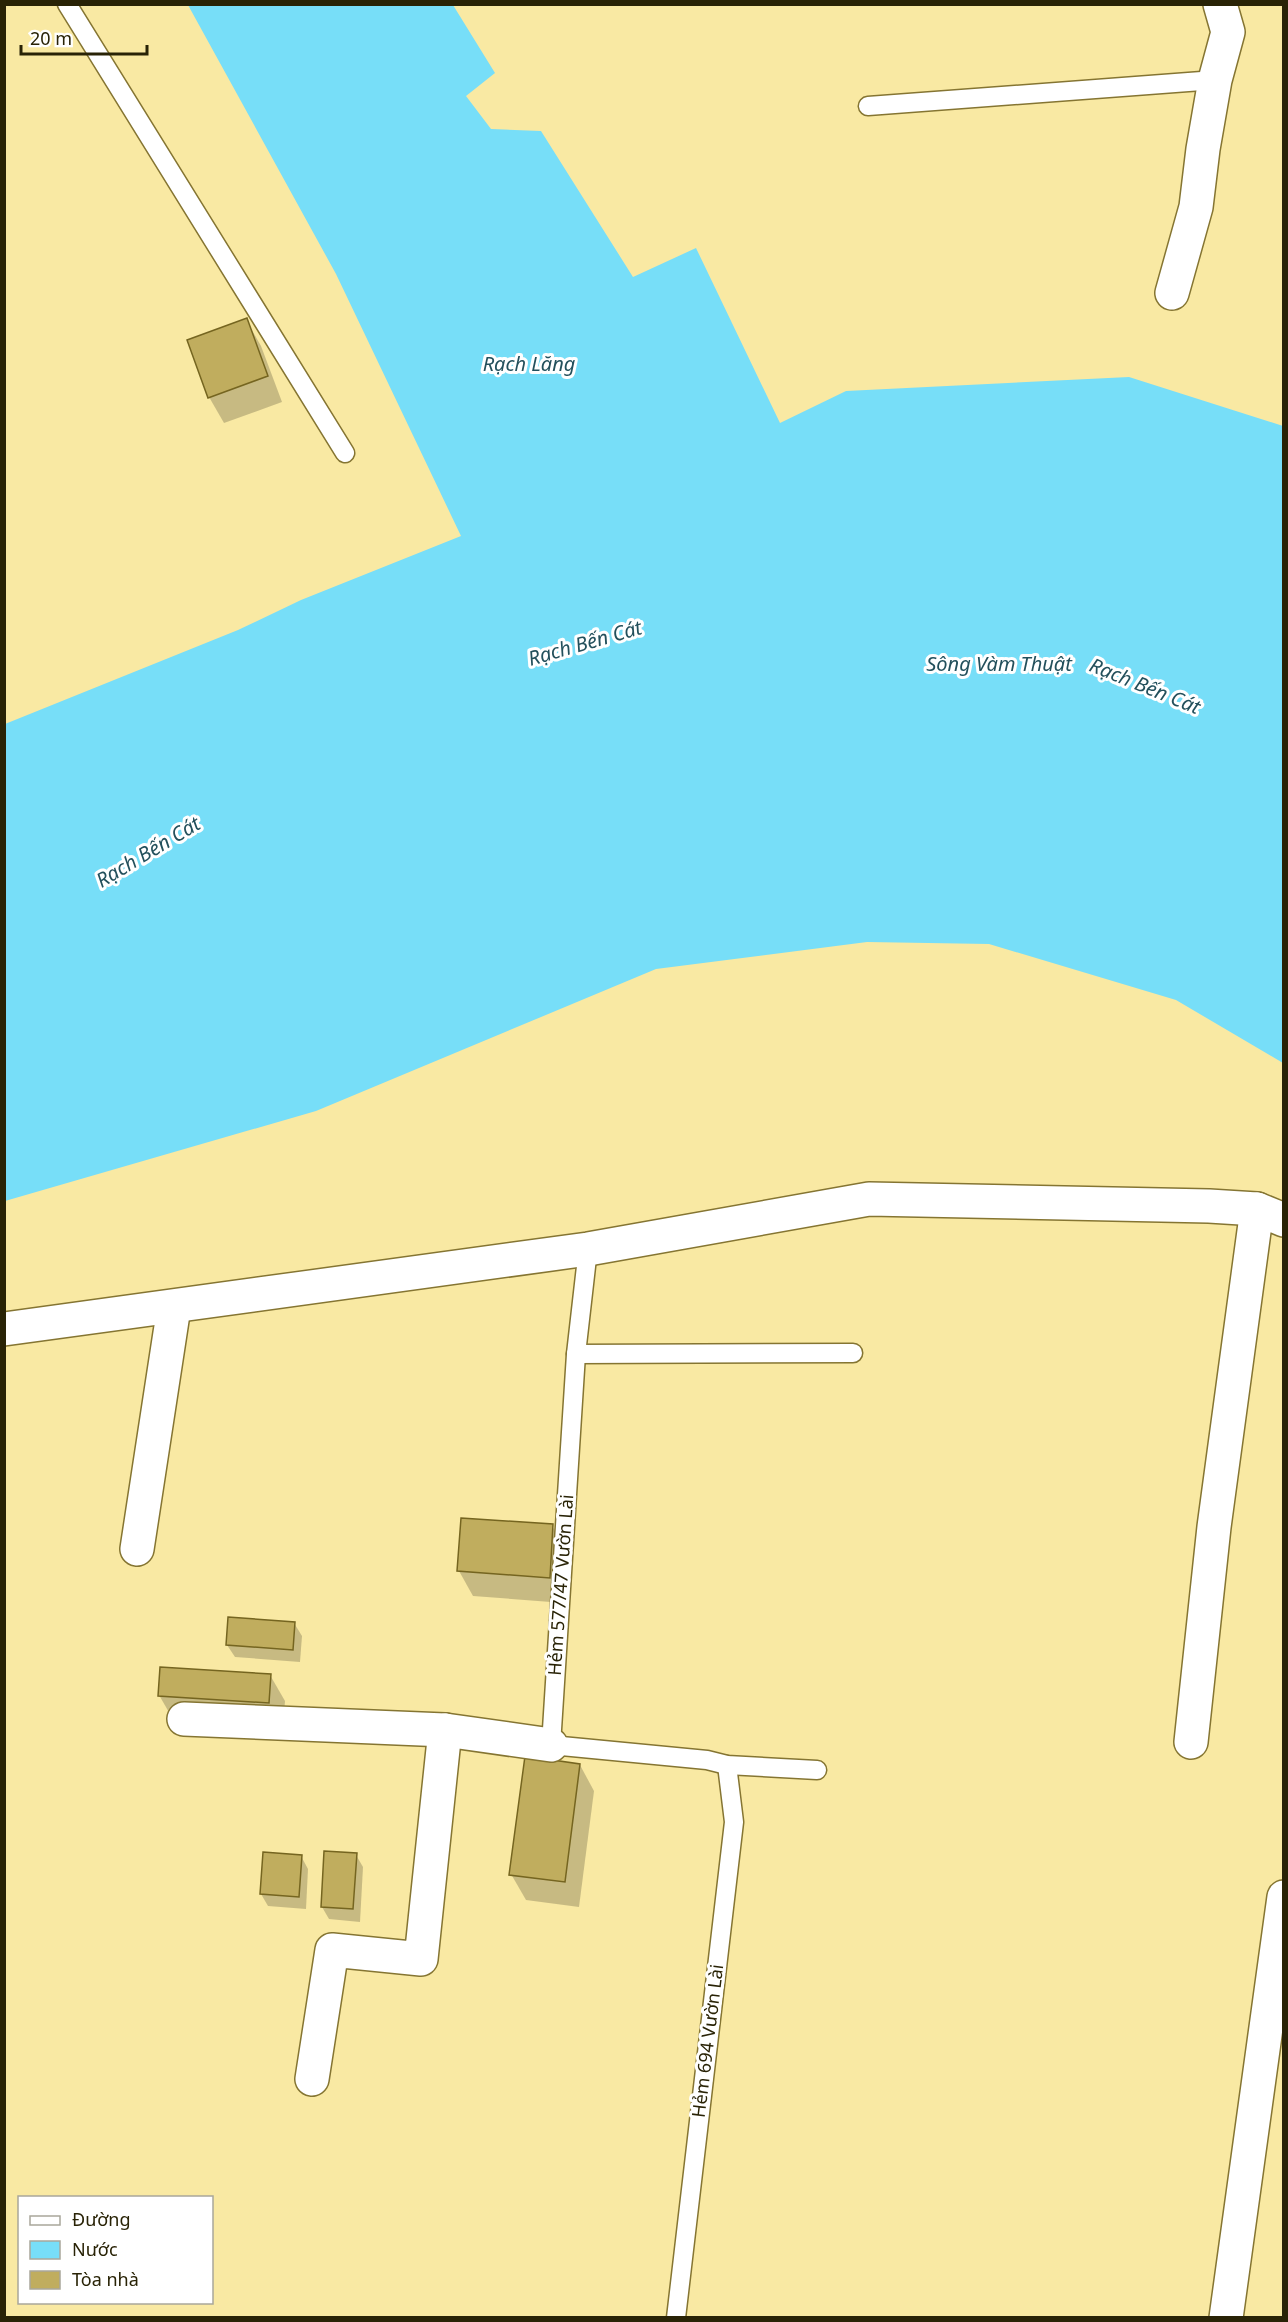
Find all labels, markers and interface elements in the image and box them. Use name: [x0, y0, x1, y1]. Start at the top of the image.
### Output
scale bar: [21, 18, 147, 56]
text: 20 m: [30, 26, 72, 50]
water label: Rạch Lăng: [483, 350, 576, 377]
water label: Rạch Bến Cát: [525, 613, 646, 672]
water label: Sông Vàm Thuật: [926, 650, 1073, 677]
water label: Rạch Bến Cát: [1086, 651, 1206, 721]
water label: Rạch Bến Cát: [91, 809, 206, 893]
street label: Hẻm 577/47 Vườn Lài: [542, 1493, 578, 1676]
street label: Hẻm 694 Vườn Lài: [686, 1963, 728, 2119]
legend: [18, 2196, 213, 2304]
text: Đường: [72, 2207, 131, 2231]
text: Nước: [72, 2237, 118, 2261]
text: Tòa nhà: [72, 2267, 139, 2291]

